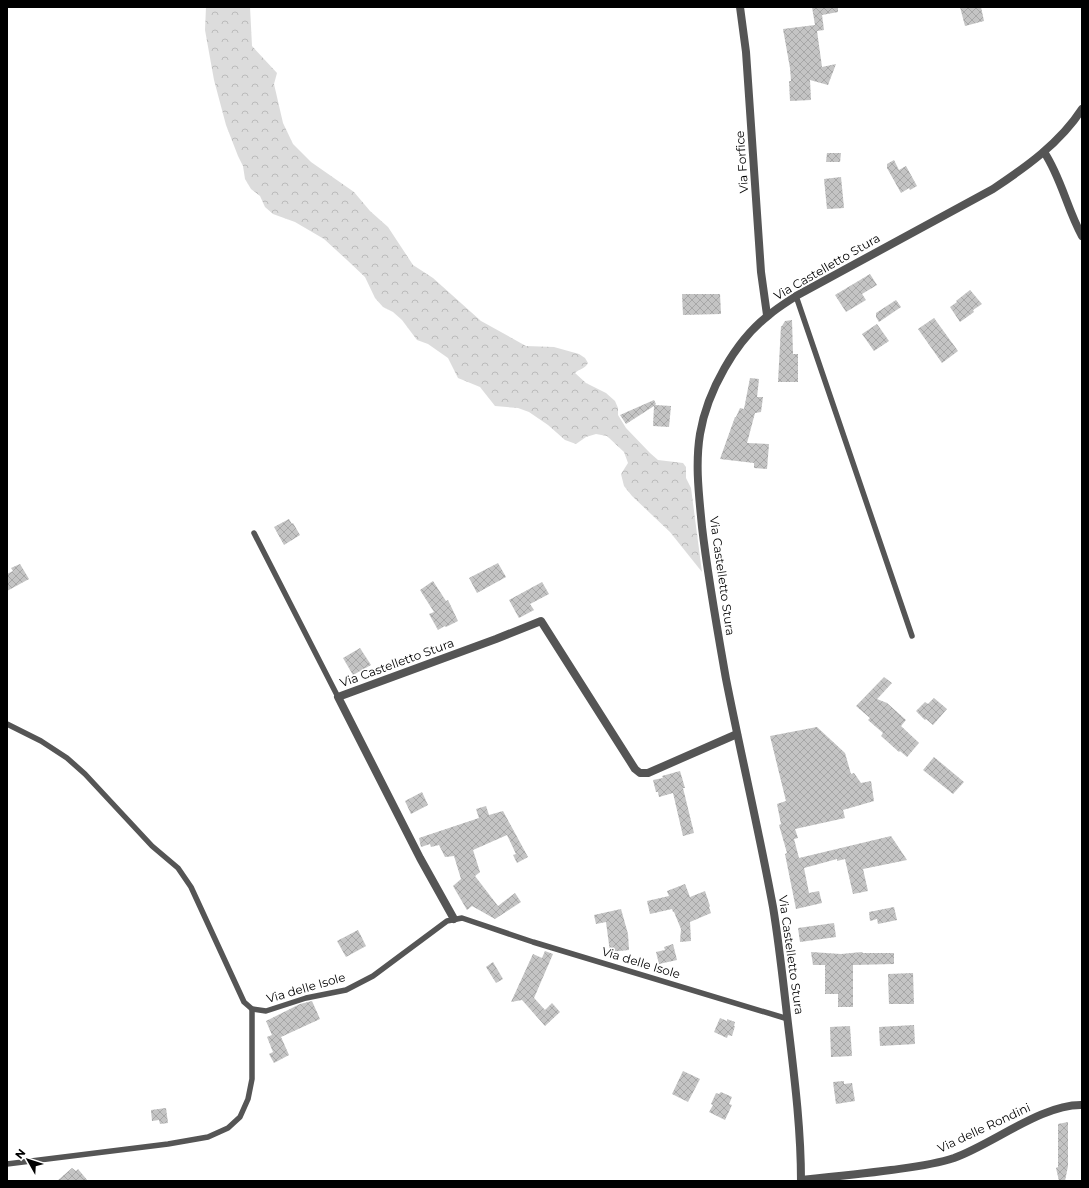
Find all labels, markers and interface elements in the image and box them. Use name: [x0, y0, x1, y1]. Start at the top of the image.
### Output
street label: Via Forfice: [732, 130, 751, 194]
street label: Via Castelletto Stura: [771, 230, 883, 303]
street label: Via Castelletto Stura: [707, 515, 738, 637]
street label: Via Castelletto Stura: [338, 635, 456, 690]
street label: Via Castelletto Stura: [776, 894, 807, 1016]
street label: Via delle Isole: [600, 943, 682, 982]
street label: Via delle Isole: [265, 969, 347, 1006]
street label: Via delle Rondini: [935, 1099, 1033, 1156]
north arrow: [8, 1140, 48, 1180]
text: N: [12, 1146, 28, 1162]

